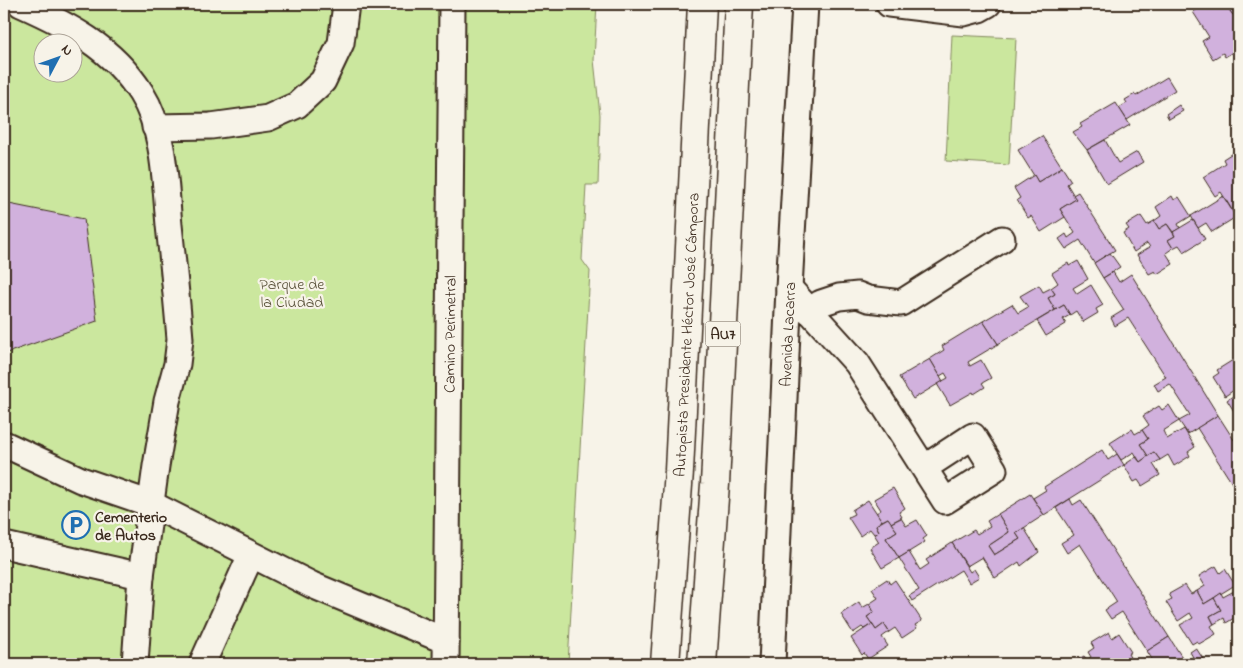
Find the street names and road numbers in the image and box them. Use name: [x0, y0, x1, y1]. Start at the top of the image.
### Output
street label: Autopista Presidente Héctor José Cámpora: [669, 192, 707, 478]
street label: Camino Perimetral: [438, 275, 464, 393]
street label: Avenida Lacarra: [775, 281, 803, 387]
road number: AU7: [706, 322, 740, 346]

